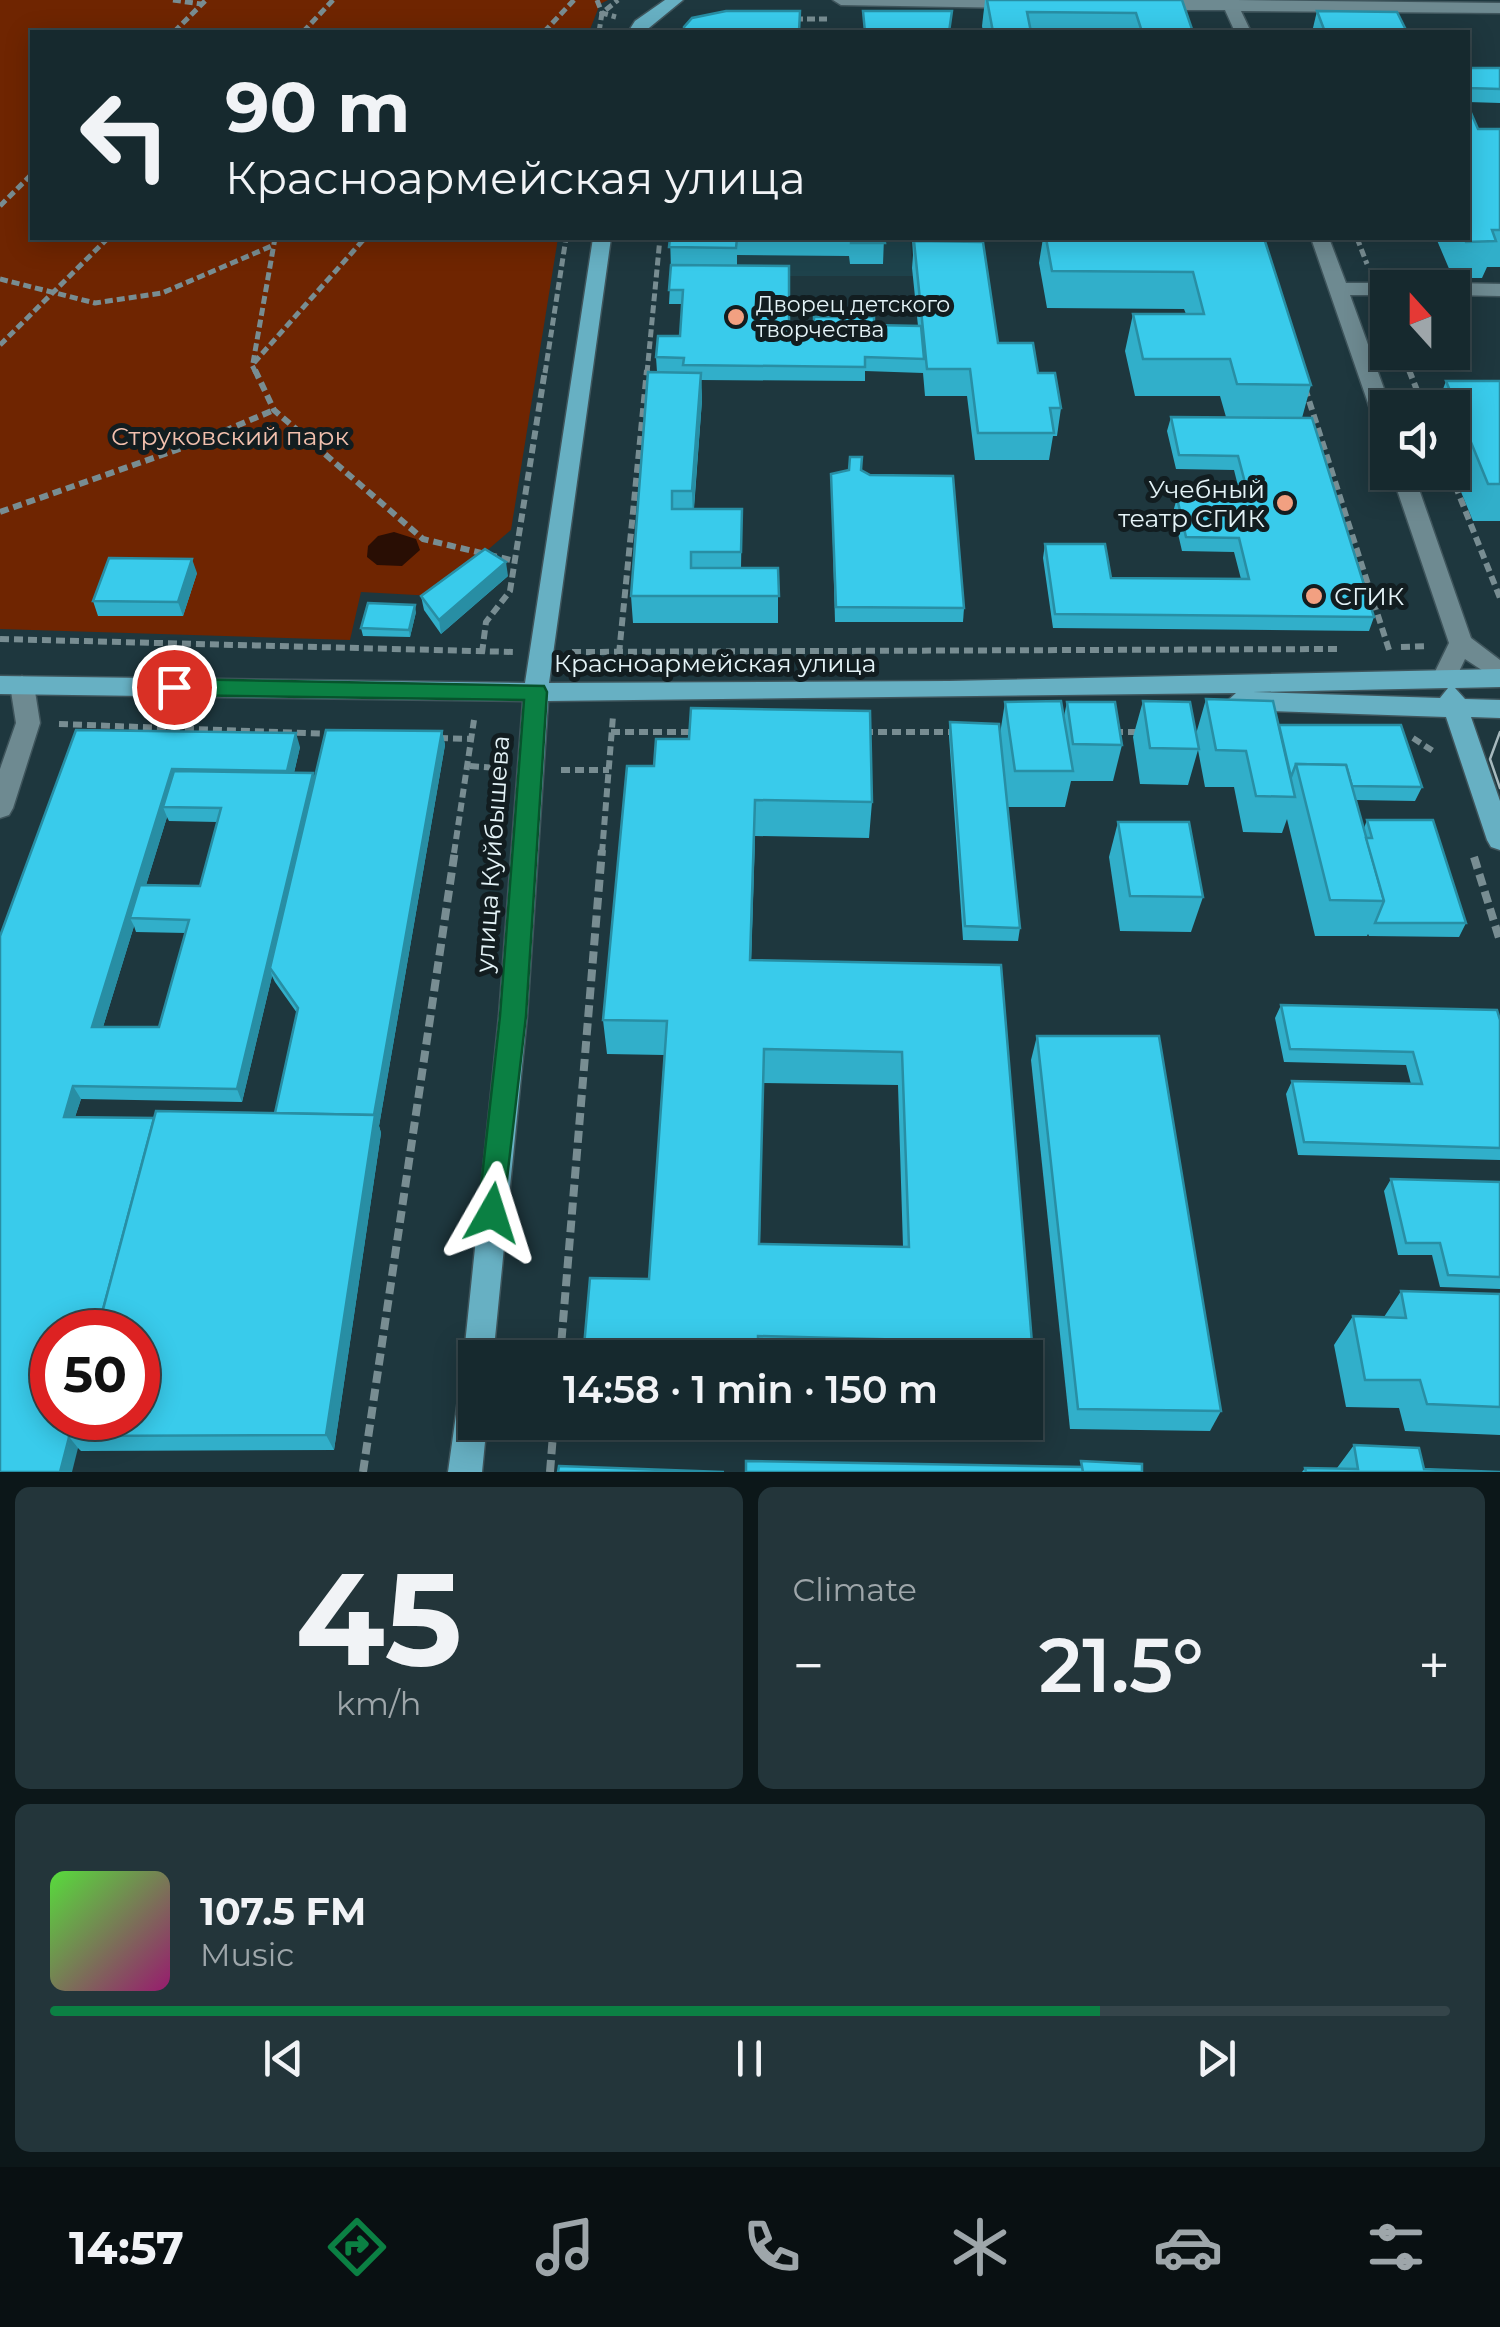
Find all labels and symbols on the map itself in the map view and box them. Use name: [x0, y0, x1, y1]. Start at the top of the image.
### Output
north arrow: [1370, 270, 1470, 370]
place label: Дворец детского творчества: [756, 291, 950, 343]
marker: Дворец детского творчества: [725, 306, 747, 328]
park label: Струковский парк: [111, 421, 349, 451]
place label: Учебный театр СГИК: [1118, 474, 1265, 533]
marker: Учебный театр СГИК: [1274, 492, 1296, 514]
place label: СГИК: [1334, 581, 1405, 611]
marker: СГИК: [1303, 585, 1325, 607]
pin: [132, 645, 217, 730]
street label: Красноармейская улица: [554, 648, 876, 678]
street label: улица Куйбышева: [469, 735, 515, 974]
position arrow: [440, 1161, 544, 1265]
speed limit sign: 50: [30, 1310, 160, 1440]

